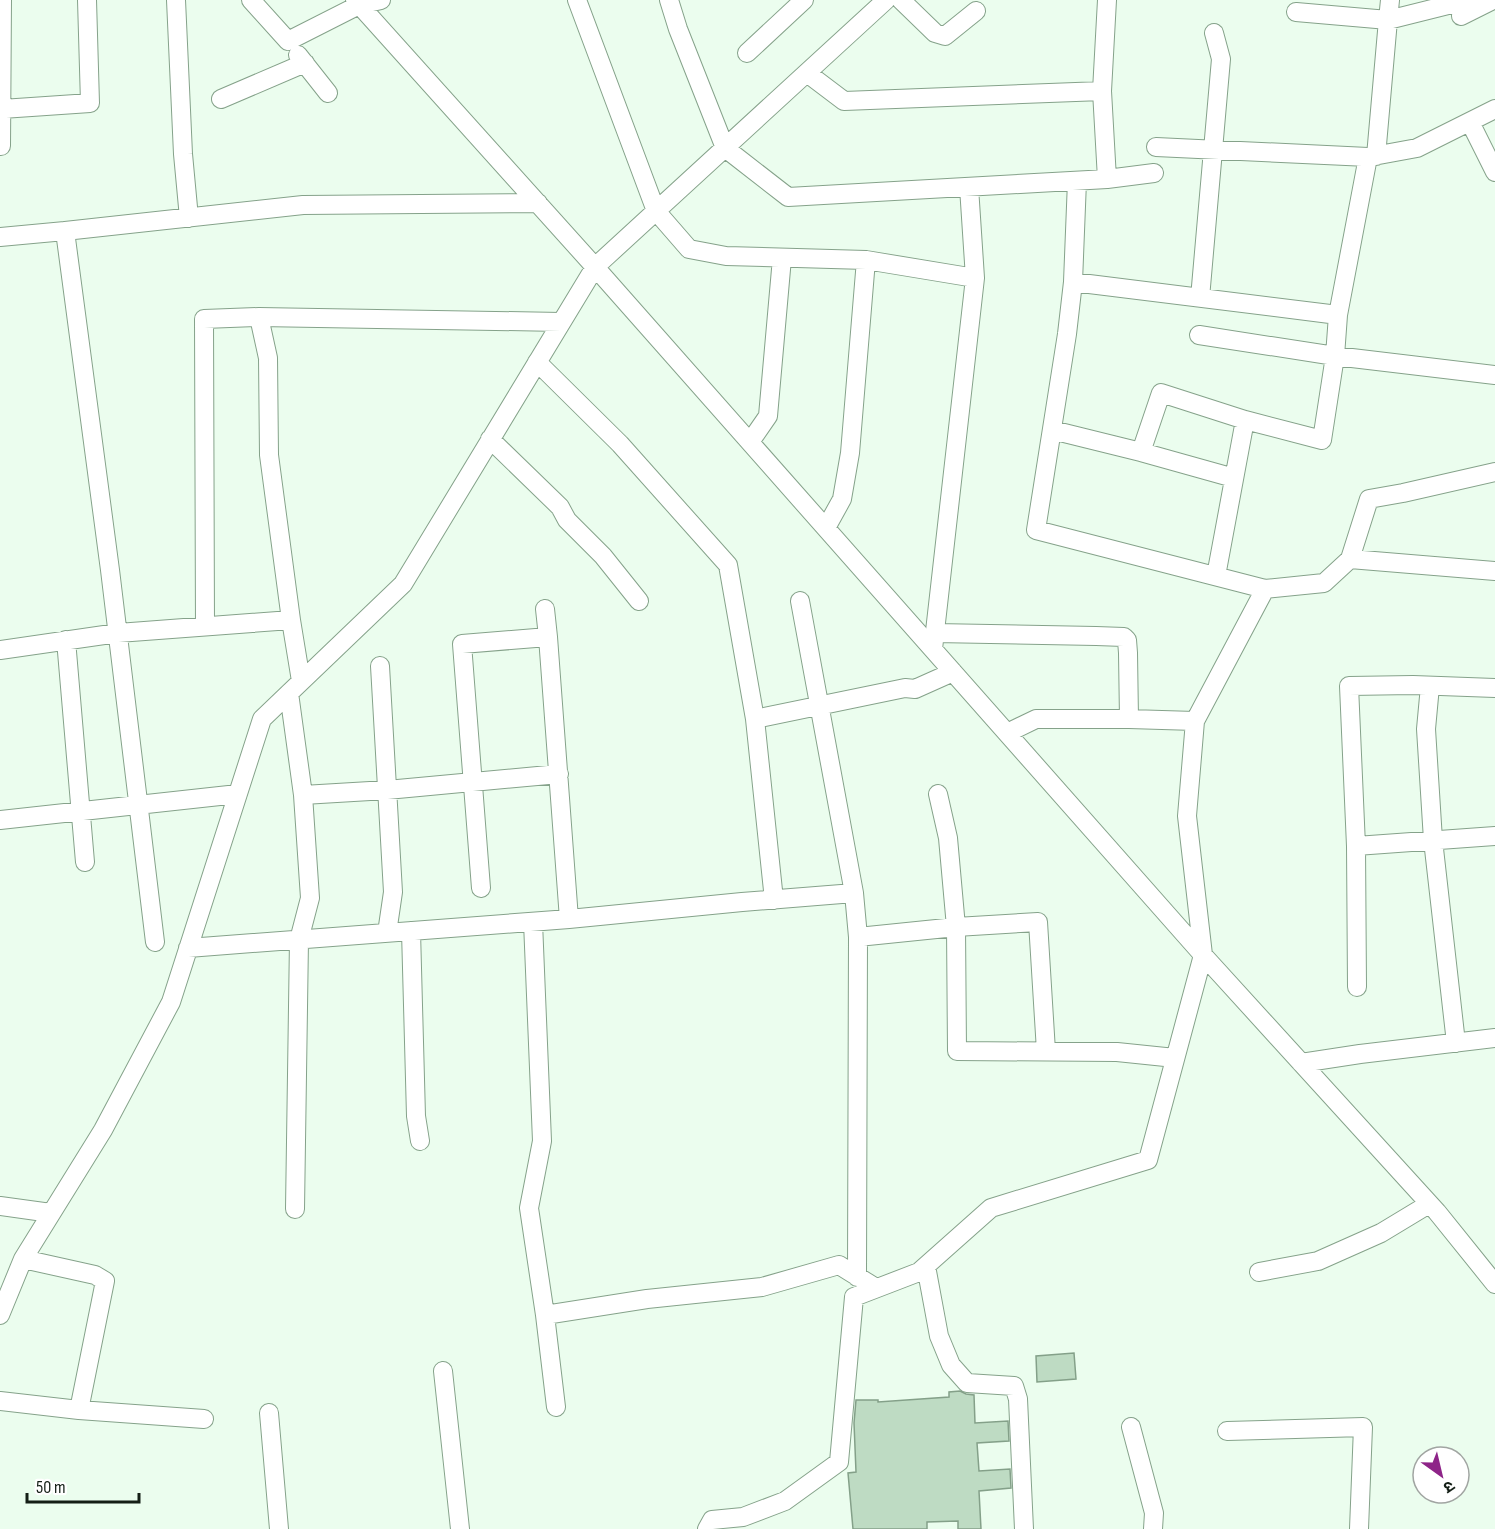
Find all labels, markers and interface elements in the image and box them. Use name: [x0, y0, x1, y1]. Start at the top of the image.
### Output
north arrow: [1411, 1445, 1471, 1505]
scale bar: [27, 1466, 140, 1504]
text: उ: [1439, 1476, 1458, 1497]
text: 50 m: [36, 1477, 66, 1498]

